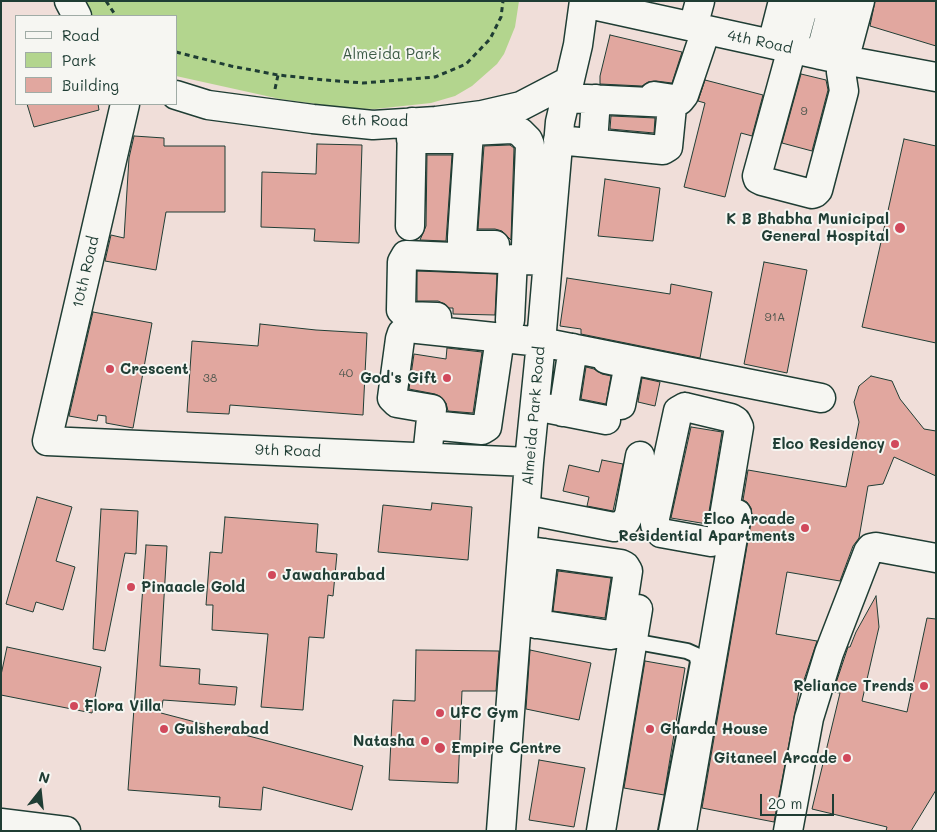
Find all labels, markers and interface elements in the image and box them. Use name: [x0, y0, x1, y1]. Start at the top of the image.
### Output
legend: [15, 15, 178, 105]
text: Road: [62, 25, 99, 45]
street label: 4th Road: [726, 26, 794, 58]
park label: Almeida Park: [342, 45, 440, 63]
text: Park: [62, 50, 96, 70]
text: Building: [62, 75, 119, 95]
house number: 9: [800, 104, 808, 118]
street label: 6th Road: [342, 111, 408, 131]
place label: K B Bhabha Municipal General Hospital: [726, 210, 889, 245]
marker: K B Bhabha Municipal General Hospital: [893, 221, 907, 235]
street label: 10th Road: [69, 234, 103, 310]
house number: 91A: [765, 310, 785, 324]
street label: Almeida Park Road: [519, 346, 549, 486]
place label: Crescent: [120, 360, 189, 378]
marker: Crescent: [104, 363, 116, 375]
house number: 40: [339, 366, 353, 380]
place label: God's Gift: [360, 369, 437, 387]
house number: 38: [203, 371, 217, 385]
marker: God's Gift: [441, 372, 453, 384]
place label: Elco Residency: [772, 435, 885, 453]
marker: Elco Residency: [889, 438, 901, 450]
street label: 9th Road: [255, 441, 321, 461]
place label: Elco Arcade Residential Apartments: [618, 510, 795, 545]
marker: Elco Arcade Residential Apartments: [799, 522, 811, 534]
place label: Jawaharabad: [282, 566, 385, 584]
marker: Jawaharabad: [266, 569, 278, 581]
place label: Pinaacle Gold: [141, 578, 245, 596]
marker: Pinaacle Gold: [125, 581, 137, 593]
place label: Reliance Trends: [793, 677, 914, 695]
marker: Reliance Trends: [918, 680, 930, 692]
place label: Flora Villa: [84, 697, 162, 715]
marker: Flora Villa: [68, 700, 80, 712]
place label: UFC Gym: [450, 704, 518, 722]
marker: UFC Gym: [434, 707, 446, 719]
place label: Gulsherabad: [174, 720, 269, 738]
place label: Gharda House: [660, 720, 768, 738]
marker: Gulsherabad: [158, 723, 170, 735]
marker: Gharda House: [644, 723, 656, 735]
place label: Natasha: [353, 732, 415, 750]
marker: Natasha: [419, 735, 431, 747]
place label: Empire Centre: [451, 739, 561, 757]
marker: Empire Centre: [433, 741, 447, 755]
place label: Gitaneel Arcade: [714, 749, 837, 767]
marker: Gitaneel Arcade: [841, 752, 853, 764]
text: N: [37, 766, 52, 788]
north arrow: [15, 767, 65, 817]
scale bar: [762, 784, 836, 816]
text: 20 m: [768, 793, 802, 813]

